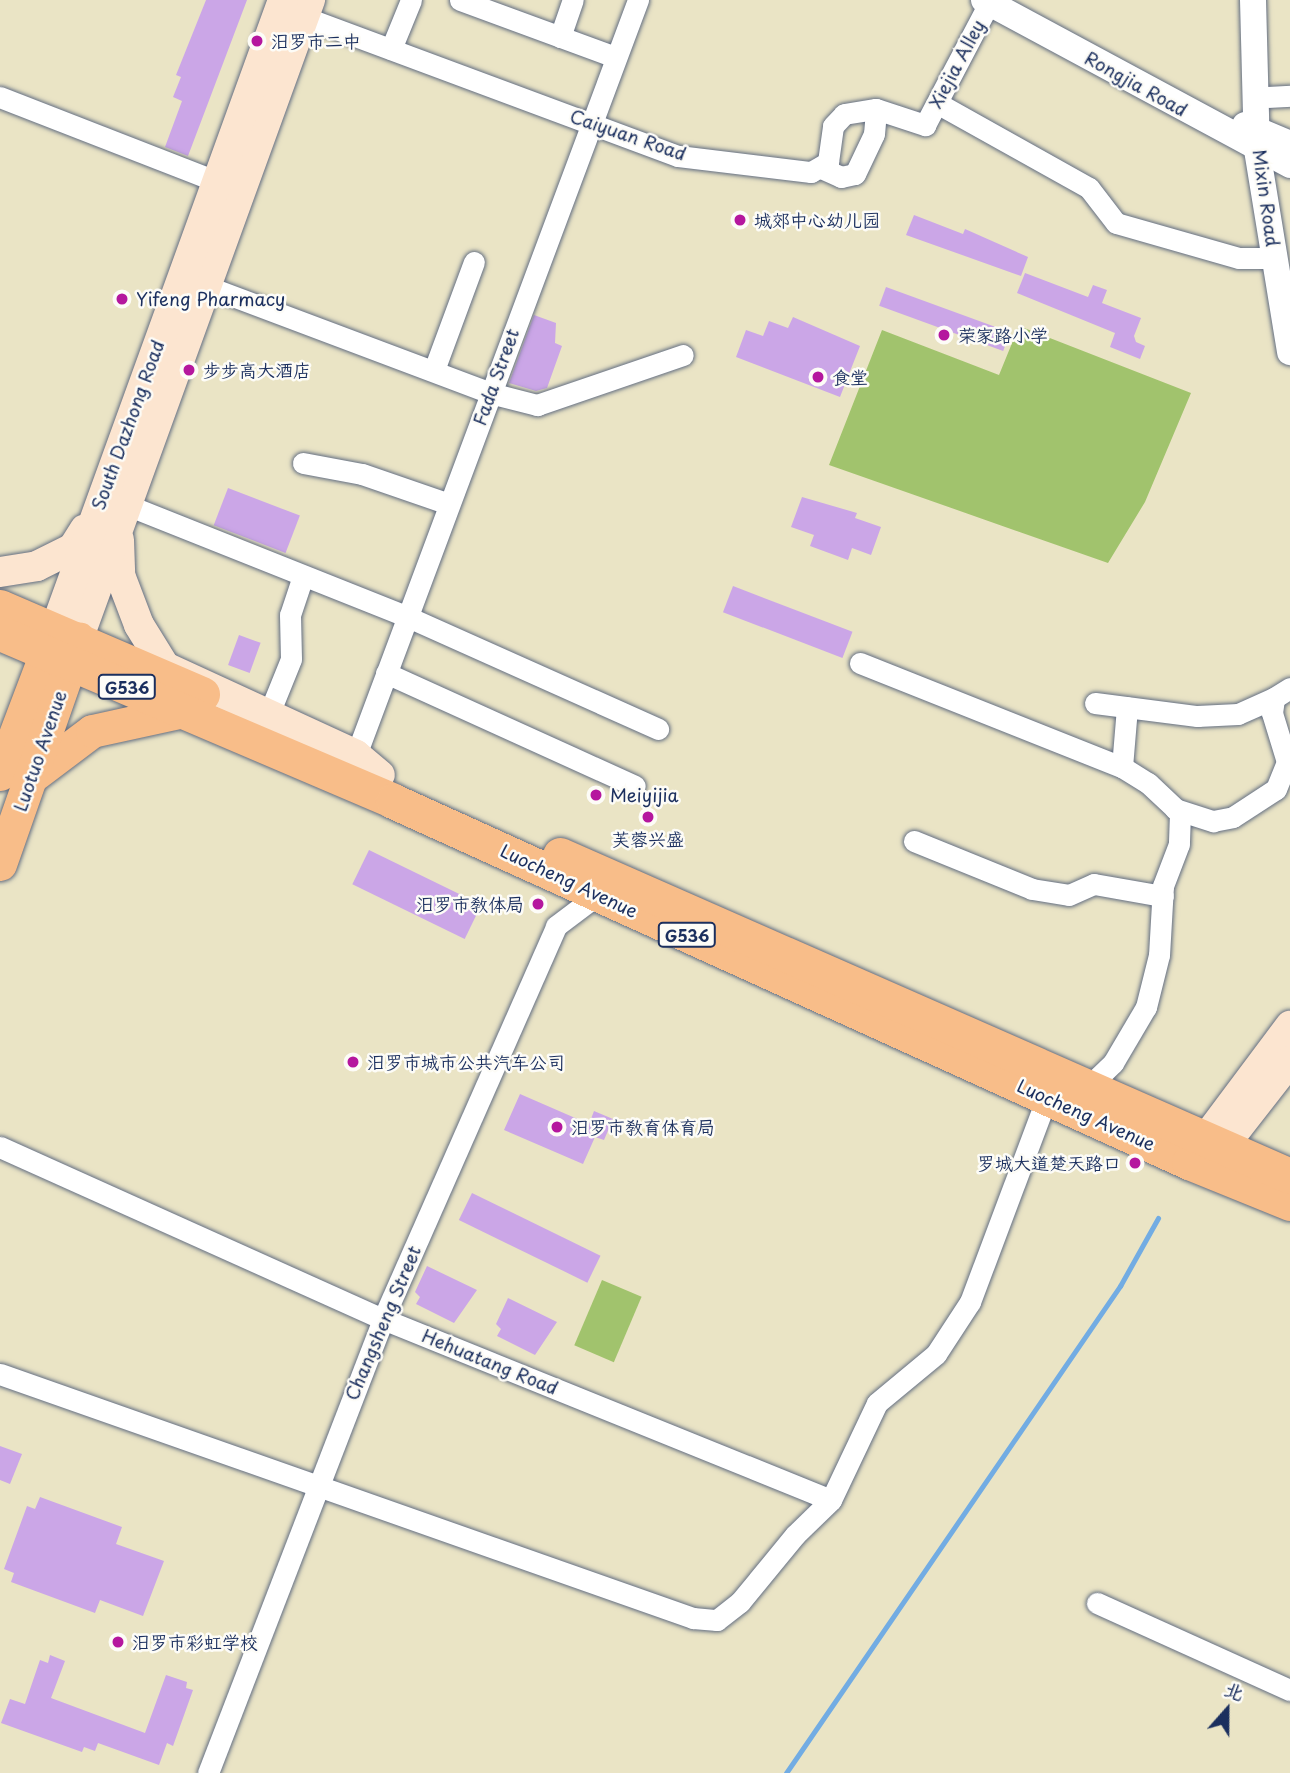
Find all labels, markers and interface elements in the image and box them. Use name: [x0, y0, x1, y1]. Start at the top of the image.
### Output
street label: Xiejia Alley: [925, 16, 989, 112]
place label: 汨罗市二中: [271, 30, 361, 52]
marker: 汨罗市二中: [249, 33, 265, 49]
street label: Rongjia Road: [1081, 47, 1191, 121]
street label: Caiyuan Road: [567, 105, 689, 165]
street label: Mixin Road: [1249, 149, 1283, 247]
place label: 城郊中心幼儿园: [754, 209, 880, 231]
marker: 城郊中心幼儿园: [732, 212, 748, 228]
place label: Yifeng Pharmacy: [136, 288, 285, 310]
marker: Yifeng Pharmacy: [114, 291, 130, 307]
place label: 荣家路小学: [958, 324, 1048, 346]
street label: Fada Street: [468, 325, 524, 429]
marker: 荣家路小学: [936, 327, 952, 343]
street label: South Dazhong Road: [87, 336, 169, 514]
place label: 步步高大酒店: [203, 359, 311, 381]
marker: 步步高大酒店: [181, 362, 197, 378]
place label: 食堂: [832, 366, 868, 388]
marker: 食堂: [810, 369, 826, 385]
road number: G536: [97, 674, 157, 700]
street label: Luotuo Avenue: [9, 688, 71, 814]
place label: Meiyijia: [610, 784, 679, 806]
marker: Meiyijia: [588, 787, 604, 803]
marker: 芙蓉兴盛: [640, 809, 656, 825]
place label: 芙蓉兴盛: [612, 828, 684, 850]
street label: Luocheng Avenue: [498, 840, 640, 922]
place label: 汨罗市教体局: [416, 893, 524, 915]
marker: 汨罗市教体局: [530, 896, 546, 912]
road number: G536: [657, 923, 717, 948]
place label: 汨罗市城市公共汽车公司: [367, 1051, 565, 1073]
marker: 汨罗市城市公共汽车公司: [345, 1054, 361, 1070]
street label: Luocheng Avenue: [1014, 1075, 1158, 1155]
place label: 汨罗市教育体育局: [571, 1116, 715, 1138]
marker: 汨罗市教育体育局: [549, 1119, 565, 1135]
place label: 罗城大道楚天路口: [977, 1152, 1121, 1174]
marker: 罗城大道楚天路口: [1127, 1155, 1143, 1171]
street label: Changsheng Street: [341, 1243, 425, 1403]
street label: Hehuatang Road: [419, 1325, 561, 1399]
place label: 汨罗市彩虹学校: [132, 1631, 258, 1653]
marker: 汨罗市彩虹学校: [110, 1634, 126, 1650]
text: 北: [1221, 1674, 1248, 1707]
north arrow: [1192, 1675, 1262, 1745]

